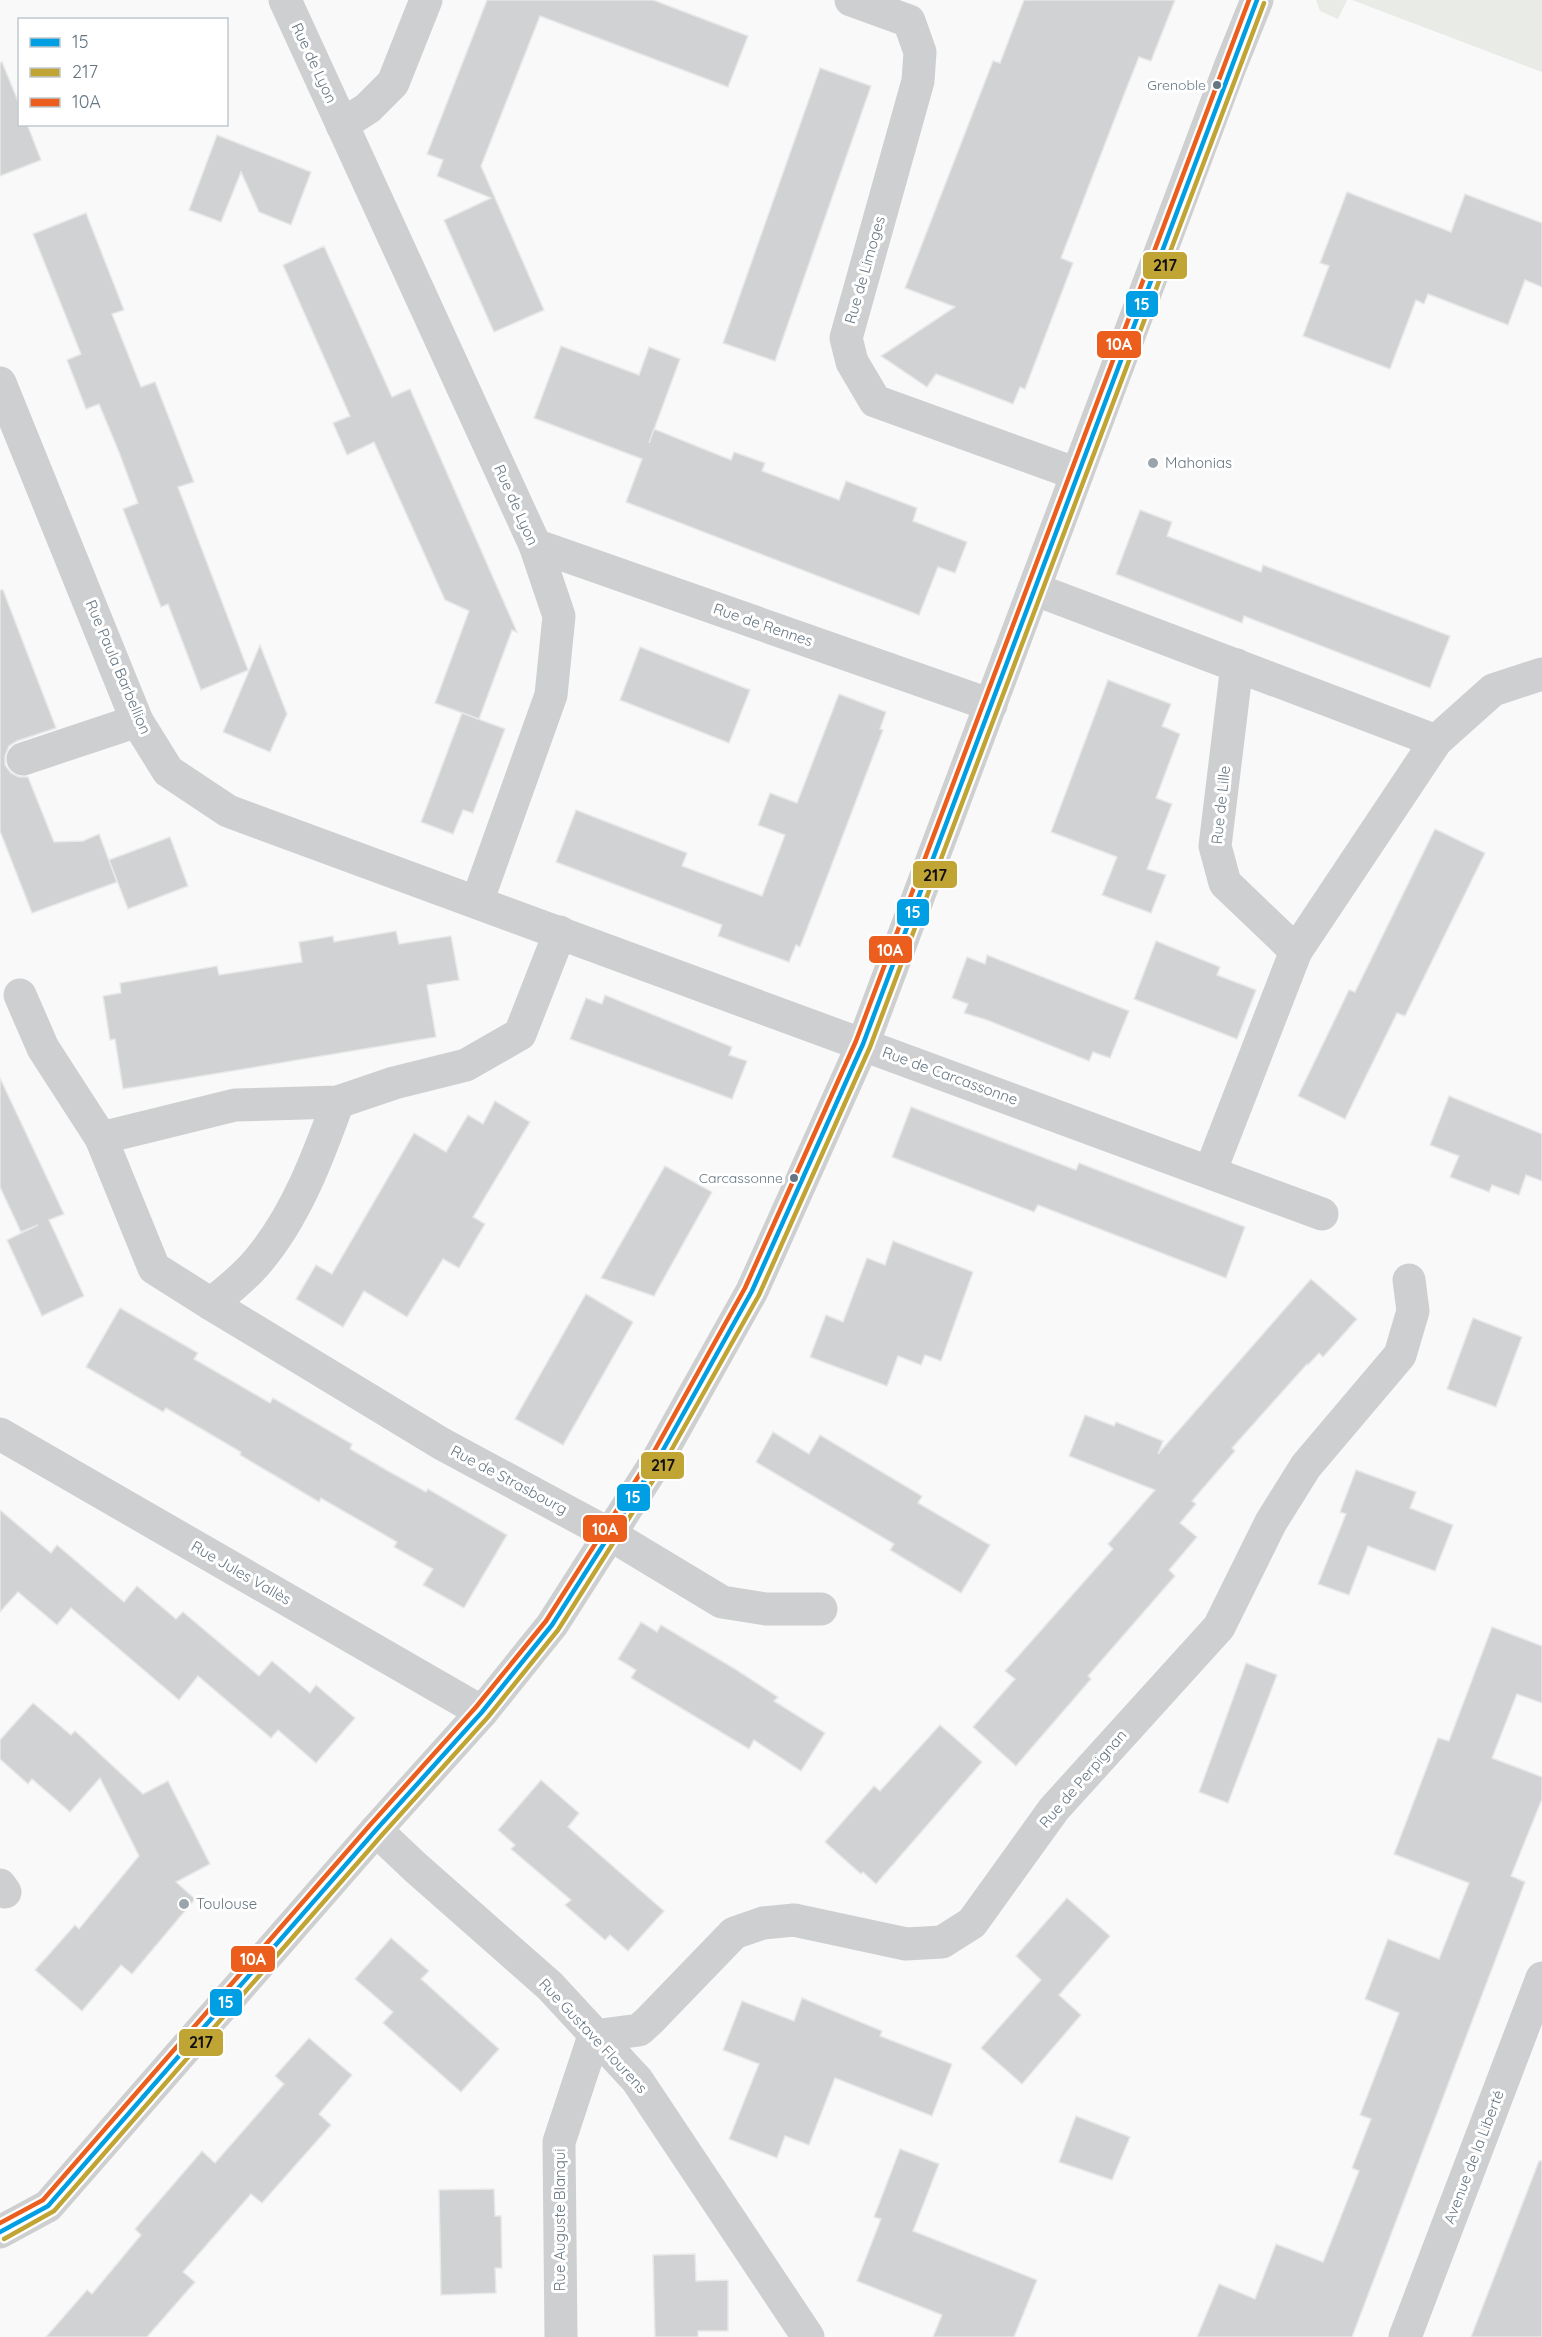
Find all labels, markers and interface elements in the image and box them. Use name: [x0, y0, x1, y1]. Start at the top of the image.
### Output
legend: [18, 18, 228, 126]
street label: Rue de Lyon: [288, 20, 341, 106]
text: 15: [72, 30, 88, 53]
text: 217: [72, 60, 98, 83]
place label: Grenoble: [1147, 76, 1206, 94]
marker: Grenoble: [1211, 79, 1223, 91]
text: 10A: [72, 90, 101, 113]
street label: Rue de Limoges: [840, 214, 889, 326]
line badge: 217: [1142, 251, 1188, 280]
text: 217: [1153, 255, 1177, 275]
line badge: 15: [1125, 290, 1159, 318]
text: 15: [1134, 294, 1150, 314]
line badge: 10A: [1096, 330, 1142, 359]
text: 10A: [1106, 334, 1133, 354]
place label: Mahonias: [1165, 453, 1232, 472]
marker: Mahonias: [1146, 456, 1160, 470]
street label: Rue de Lyon: [490, 461, 543, 548]
street label: Rue Paula Barbellion: [82, 597, 155, 737]
street label: Rue de Rennes: [711, 599, 815, 650]
street label: Rue de Lille: [1207, 765, 1234, 845]
line badge: 217: [912, 860, 958, 889]
text: 217: [923, 865, 947, 885]
line badge: 15: [896, 898, 930, 927]
text: 15: [905, 902, 921, 922]
line badge: 10A: [868, 935, 913, 964]
text: 10A: [877, 940, 904, 960]
street label: Rue de Carcassonne: [880, 1042, 1021, 1109]
place label: Carcassonne: [699, 1169, 783, 1187]
marker: Carcassonne: [788, 1172, 800, 1184]
street label: Rue de Strasbourg: [448, 1441, 571, 1518]
line badge: 217: [640, 1451, 685, 1480]
text: 217: [651, 1455, 675, 1475]
line badge: 15: [616, 1483, 651, 1512]
text: 15: [625, 1487, 641, 1507]
line badge: 10A: [582, 1514, 628, 1543]
text: 10A: [592, 1519, 619, 1539]
street label: Rue Jules Vallès: [188, 1536, 295, 1609]
street label: Rue de Perpignan: [1035, 1726, 1130, 1832]
place label: Toulouse: [196, 1894, 257, 1913]
marker: Toulouse: [177, 1897, 191, 1911]
line badge: 10A: [230, 1945, 276, 1973]
text: 10A: [240, 1949, 267, 1969]
street label: Rue Gustave Flourens: [535, 1974, 652, 2097]
line badge: 15: [209, 1988, 243, 2017]
text: 15: [218, 1992, 234, 2012]
line badge: 217: [178, 2028, 224, 2057]
text: 217: [189, 2032, 213, 2052]
street label: Avenue de la Liberté: [1439, 2087, 1508, 2226]
street label: Rue Auguste Blanqui: [550, 2148, 569, 2292]

